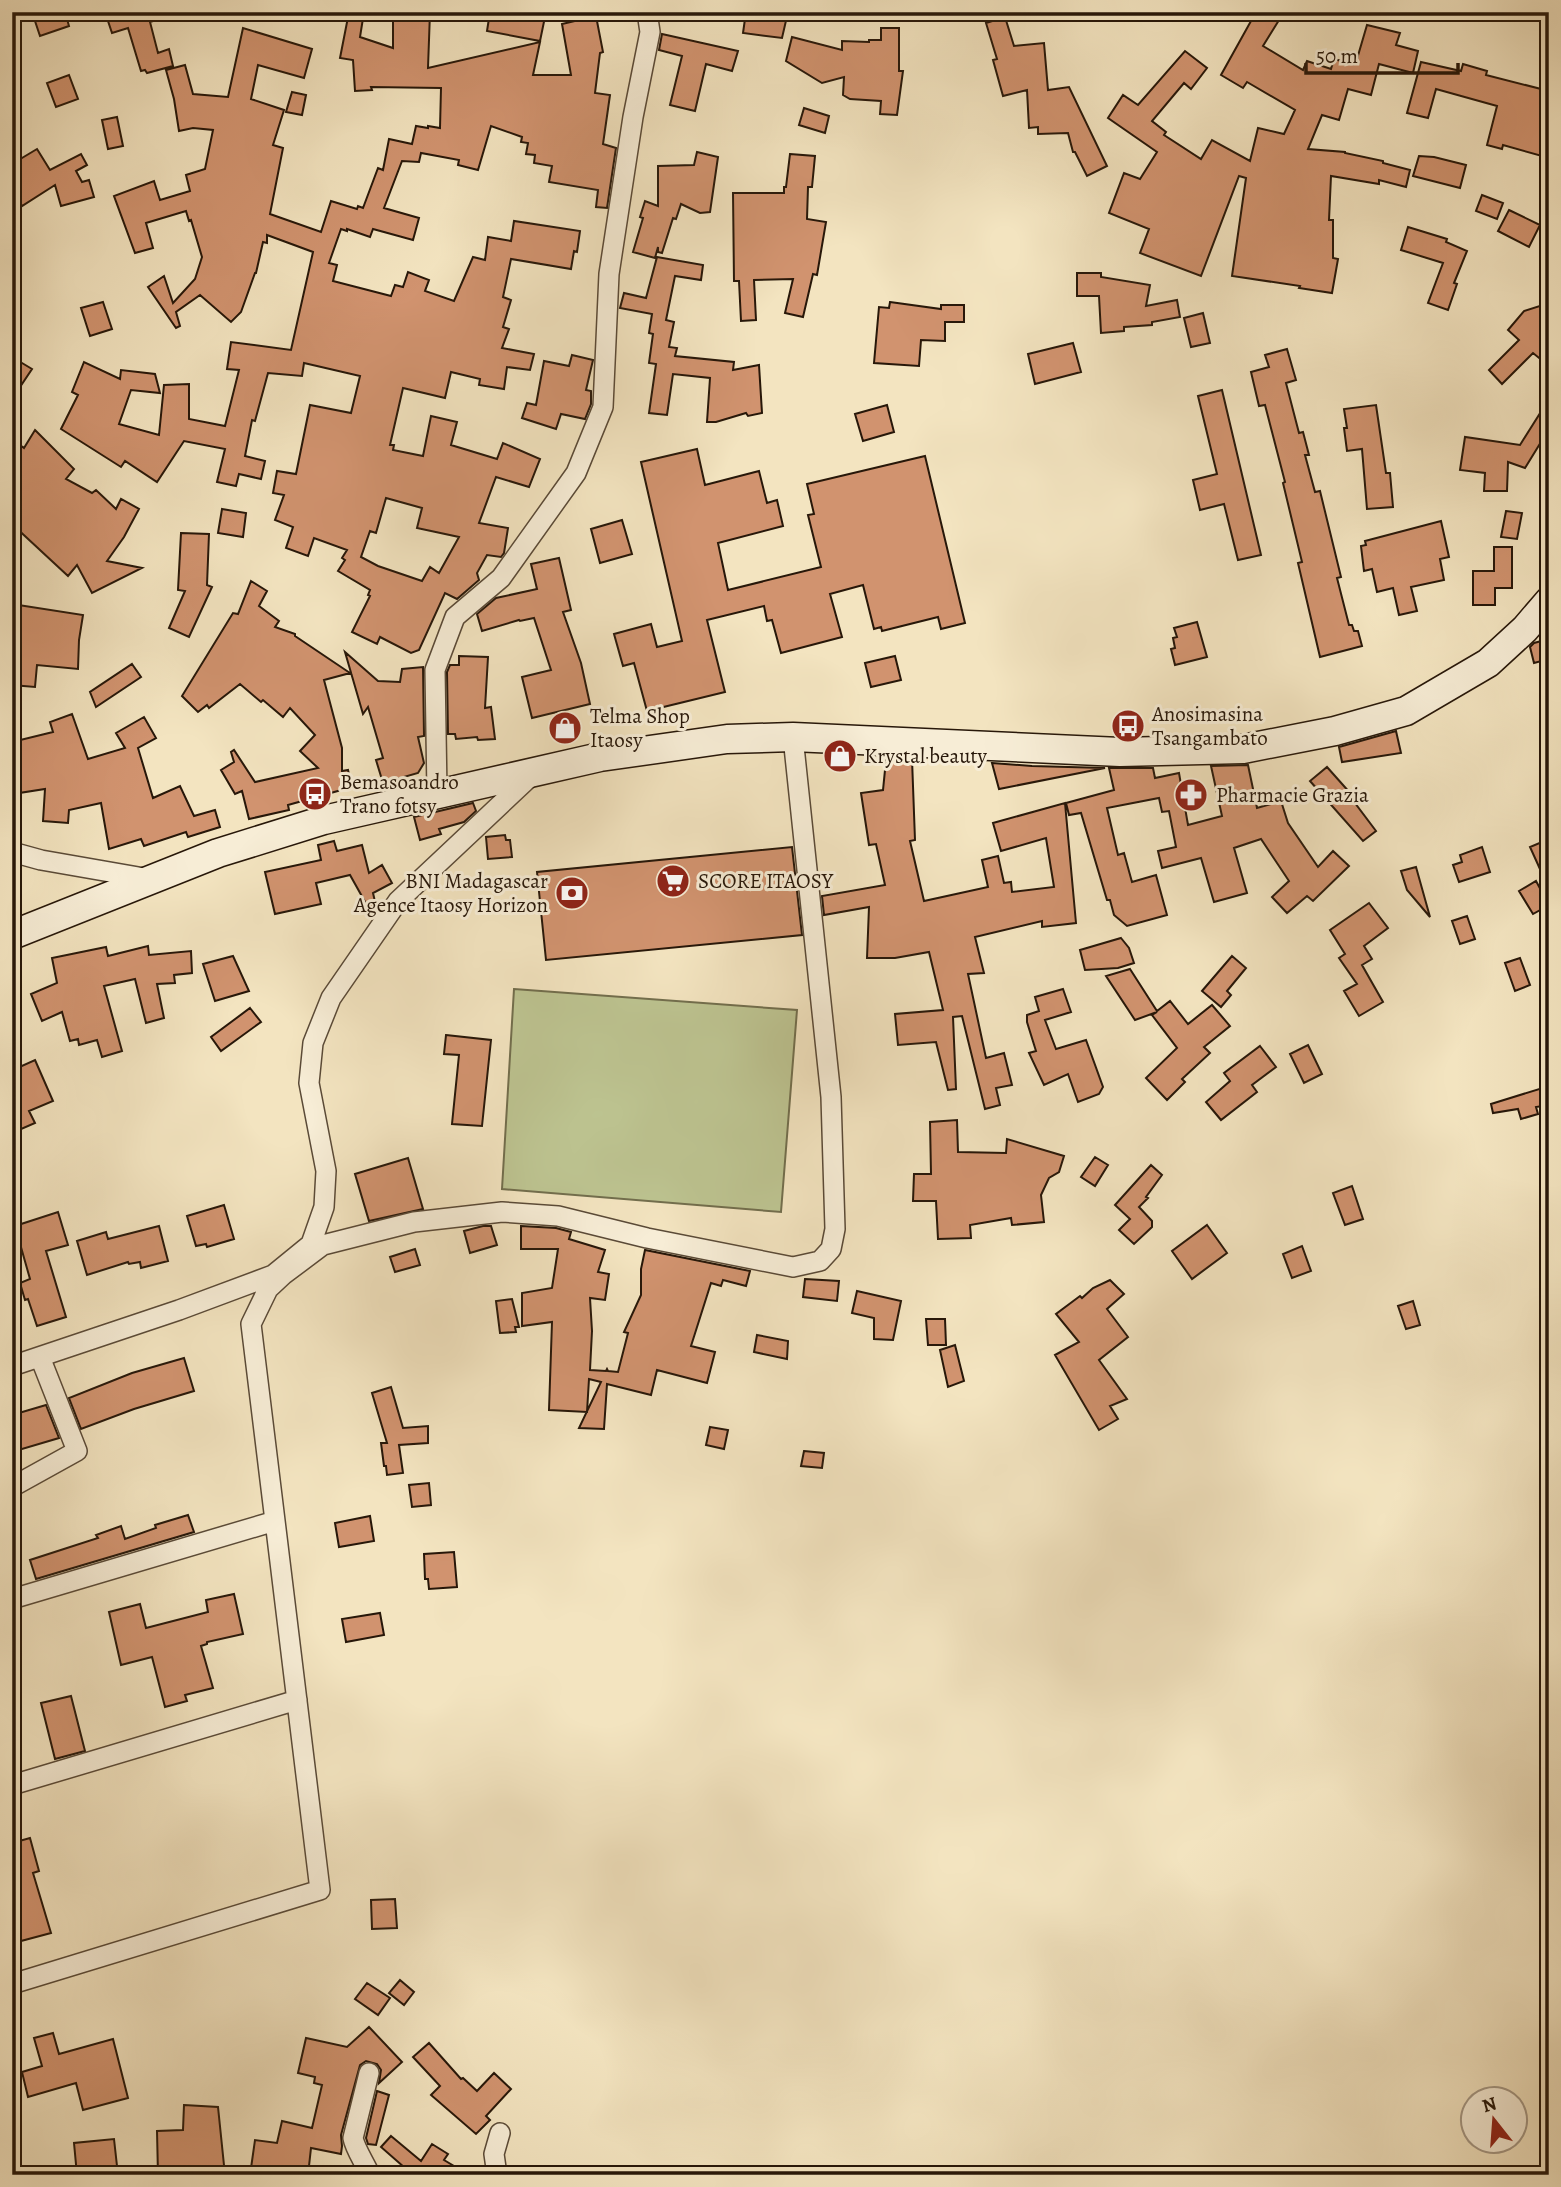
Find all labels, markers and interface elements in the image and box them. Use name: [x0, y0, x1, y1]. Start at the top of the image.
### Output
scale bar: [1306, 32, 1458, 76]
text: 50 m: [1316, 42, 1358, 70]
place label: Anosimasina Tsangambato: [1151, 700, 1268, 752]
place label: Telma Shop Itaosy: [590, 702, 690, 754]
bus stop icon: Anosimasina Tsangambato: [1109, 707, 1147, 745]
shop icon: Telma Shop Itaosy: [546, 709, 584, 747]
shop icon: Krystal beauty: [821, 737, 859, 775]
place label: Krystal beauty: [864, 742, 988, 770]
place label: Bemasoandro Trano fotsy: [340, 768, 459, 820]
bus stop icon: Bemasoandro Trano fotsy: [296, 775, 334, 813]
pharmacy icon: Pharmacie Grazia: [1172, 776, 1210, 814]
place label: Pharmacie Grazia: [1216, 781, 1369, 809]
supermarket icon: SCORE ITAOSY: [654, 862, 692, 900]
place label: BNI Madagascar Agence Itaosy Horizon: [353, 867, 548, 919]
place label: SCORE ITAOSY: [698, 867, 834, 895]
bank icon: BNI Madagascar Agence Itaosy Horizon: [553, 874, 591, 912]
north arrow: [1460, 2086, 1530, 2156]
text: N: [1479, 2090, 1500, 2119]

